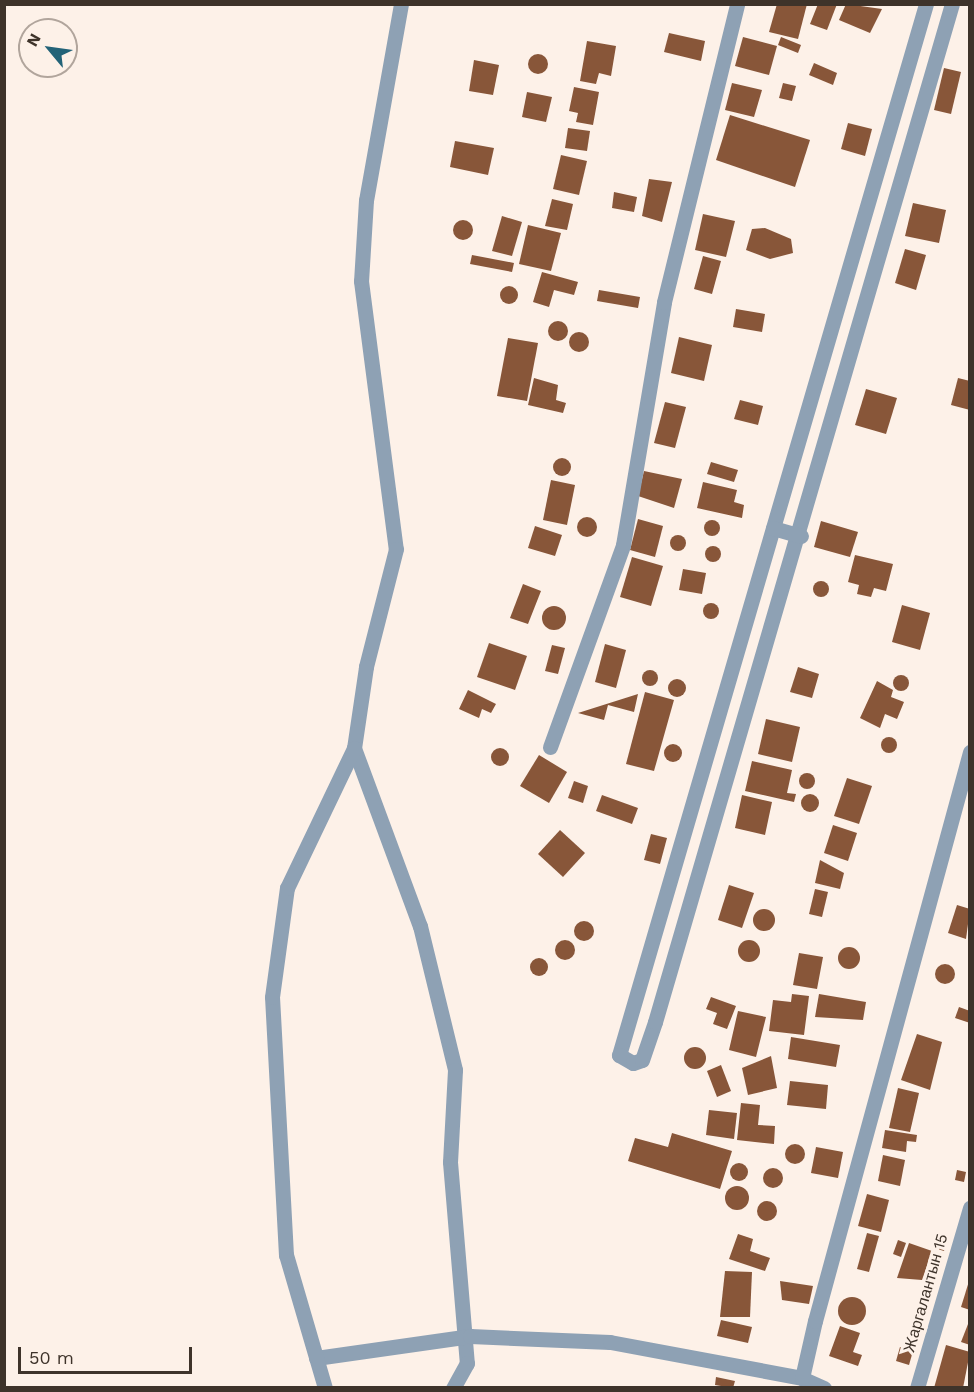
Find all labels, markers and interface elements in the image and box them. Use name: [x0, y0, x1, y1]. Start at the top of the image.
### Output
north arrow: [18, 18, 78, 78]
text: N: [22, 30, 45, 50]
street label: Жаргалантын 15: [900, 1231, 952, 1355]
scale bar: [21, 1335, 195, 1373]
text: 50 m: [29, 1347, 74, 1368]

